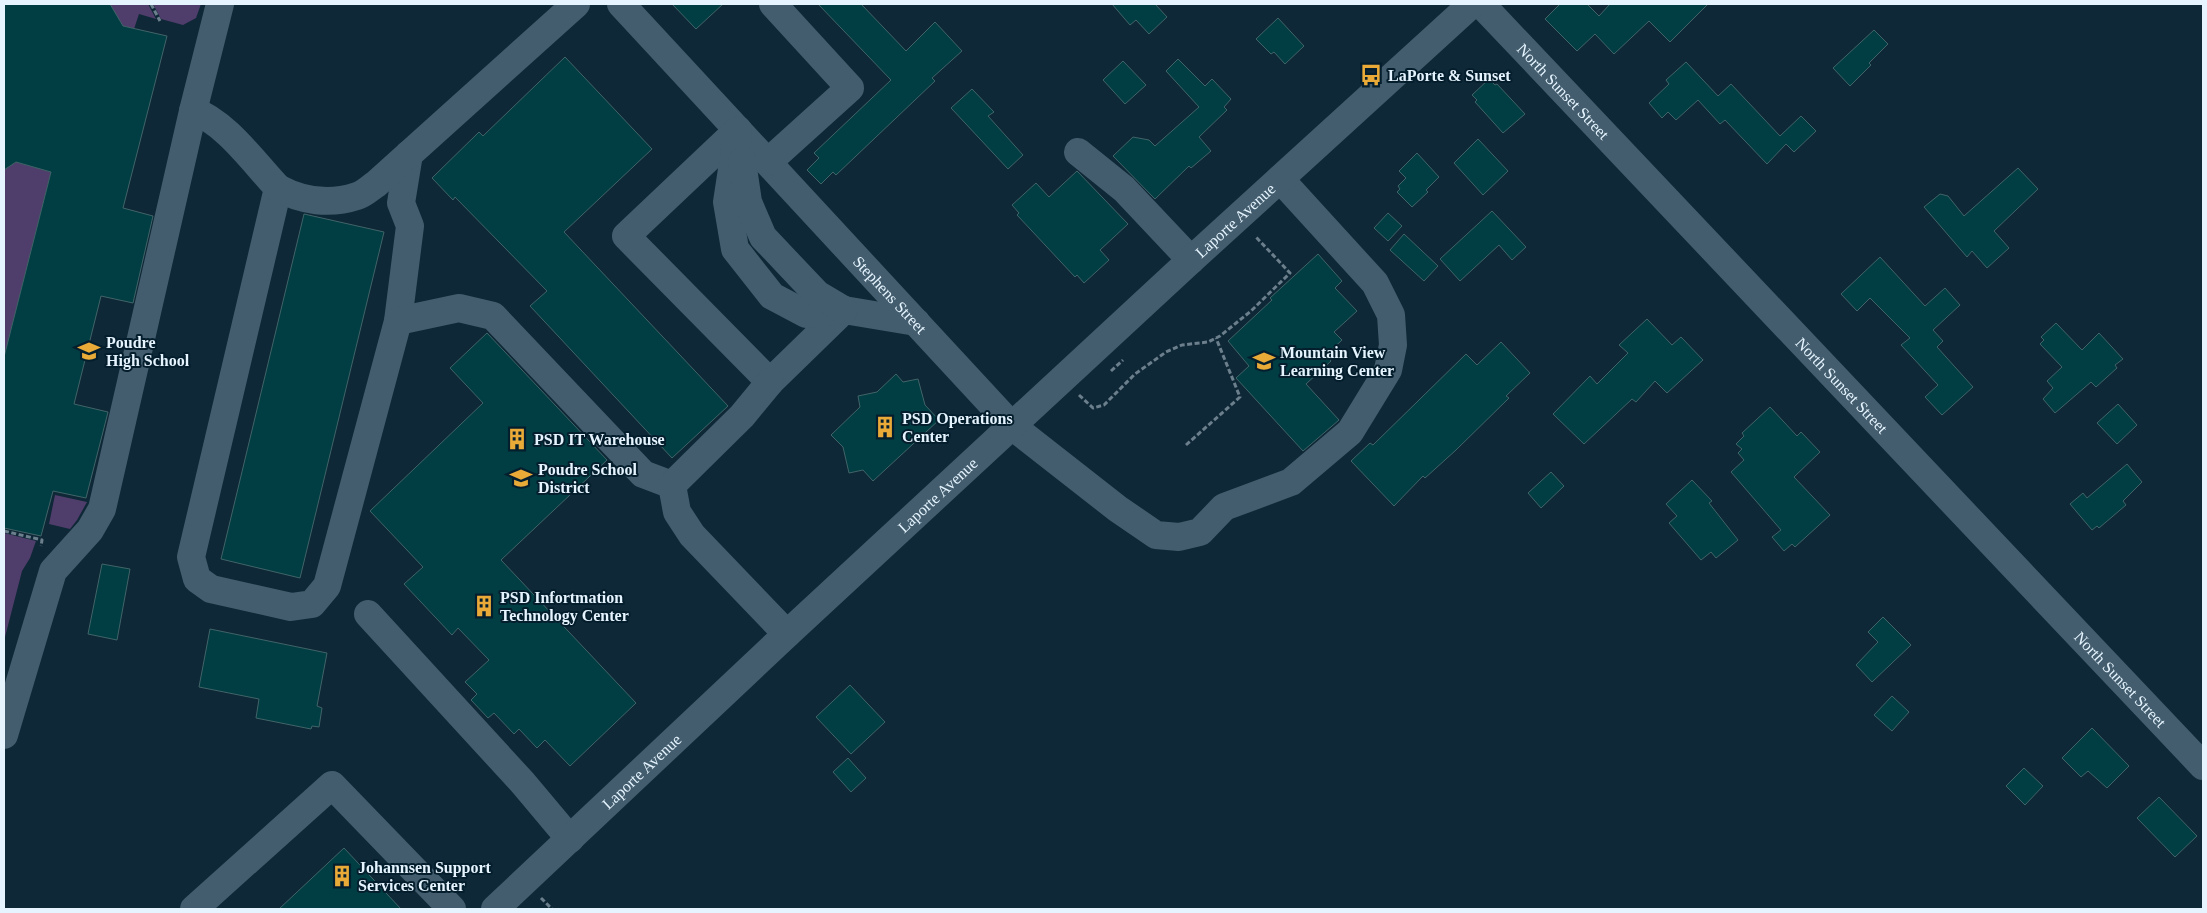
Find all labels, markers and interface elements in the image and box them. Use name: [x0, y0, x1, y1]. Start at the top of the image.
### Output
street label: North Sunset Street: [1514, 40, 1613, 143]
bus stop icon: LaPorte & Sunset: [1358, 62, 1384, 88]
place label: LaPorte & Sunset: [1388, 67, 1511, 84]
street label: Laporte Avenue: [1192, 180, 1278, 260]
street label: Stephens Street: [850, 252, 930, 337]
place label: Poudre High School: [106, 334, 190, 370]
street label: North Sunset Street: [1793, 334, 1892, 437]
school or university icon: Poudre High School: [76, 338, 102, 364]
place label: Mountain View Learning Center: [1280, 344, 1394, 380]
school or university icon: Mountain View Learning Center: [1251, 348, 1277, 374]
place label: PSD Operations Center: [902, 410, 1013, 445]
building icon: PSD Operations Center: [872, 414, 898, 440]
building icon: PSD IT Warehouse: [504, 426, 530, 452]
place label: PSD IT Warehouse: [534, 431, 665, 448]
street label: Laporte Avenue: [894, 454, 980, 536]
place label: Poudre School District: [538, 461, 637, 496]
school or university icon: Poudre School District: [508, 465, 534, 491]
place label: PSD Infortmation Technology Center: [500, 589, 629, 625]
building icon: PSD Infortmation Technology Center: [471, 593, 497, 619]
street label: North Sunset Street: [2071, 628, 2170, 731]
street label: Laporte Avenue: [599, 730, 684, 812]
place label: Johannsen Support Services Center: [358, 859, 492, 894]
building icon: Johannsen Support Services Center: [329, 863, 355, 889]

